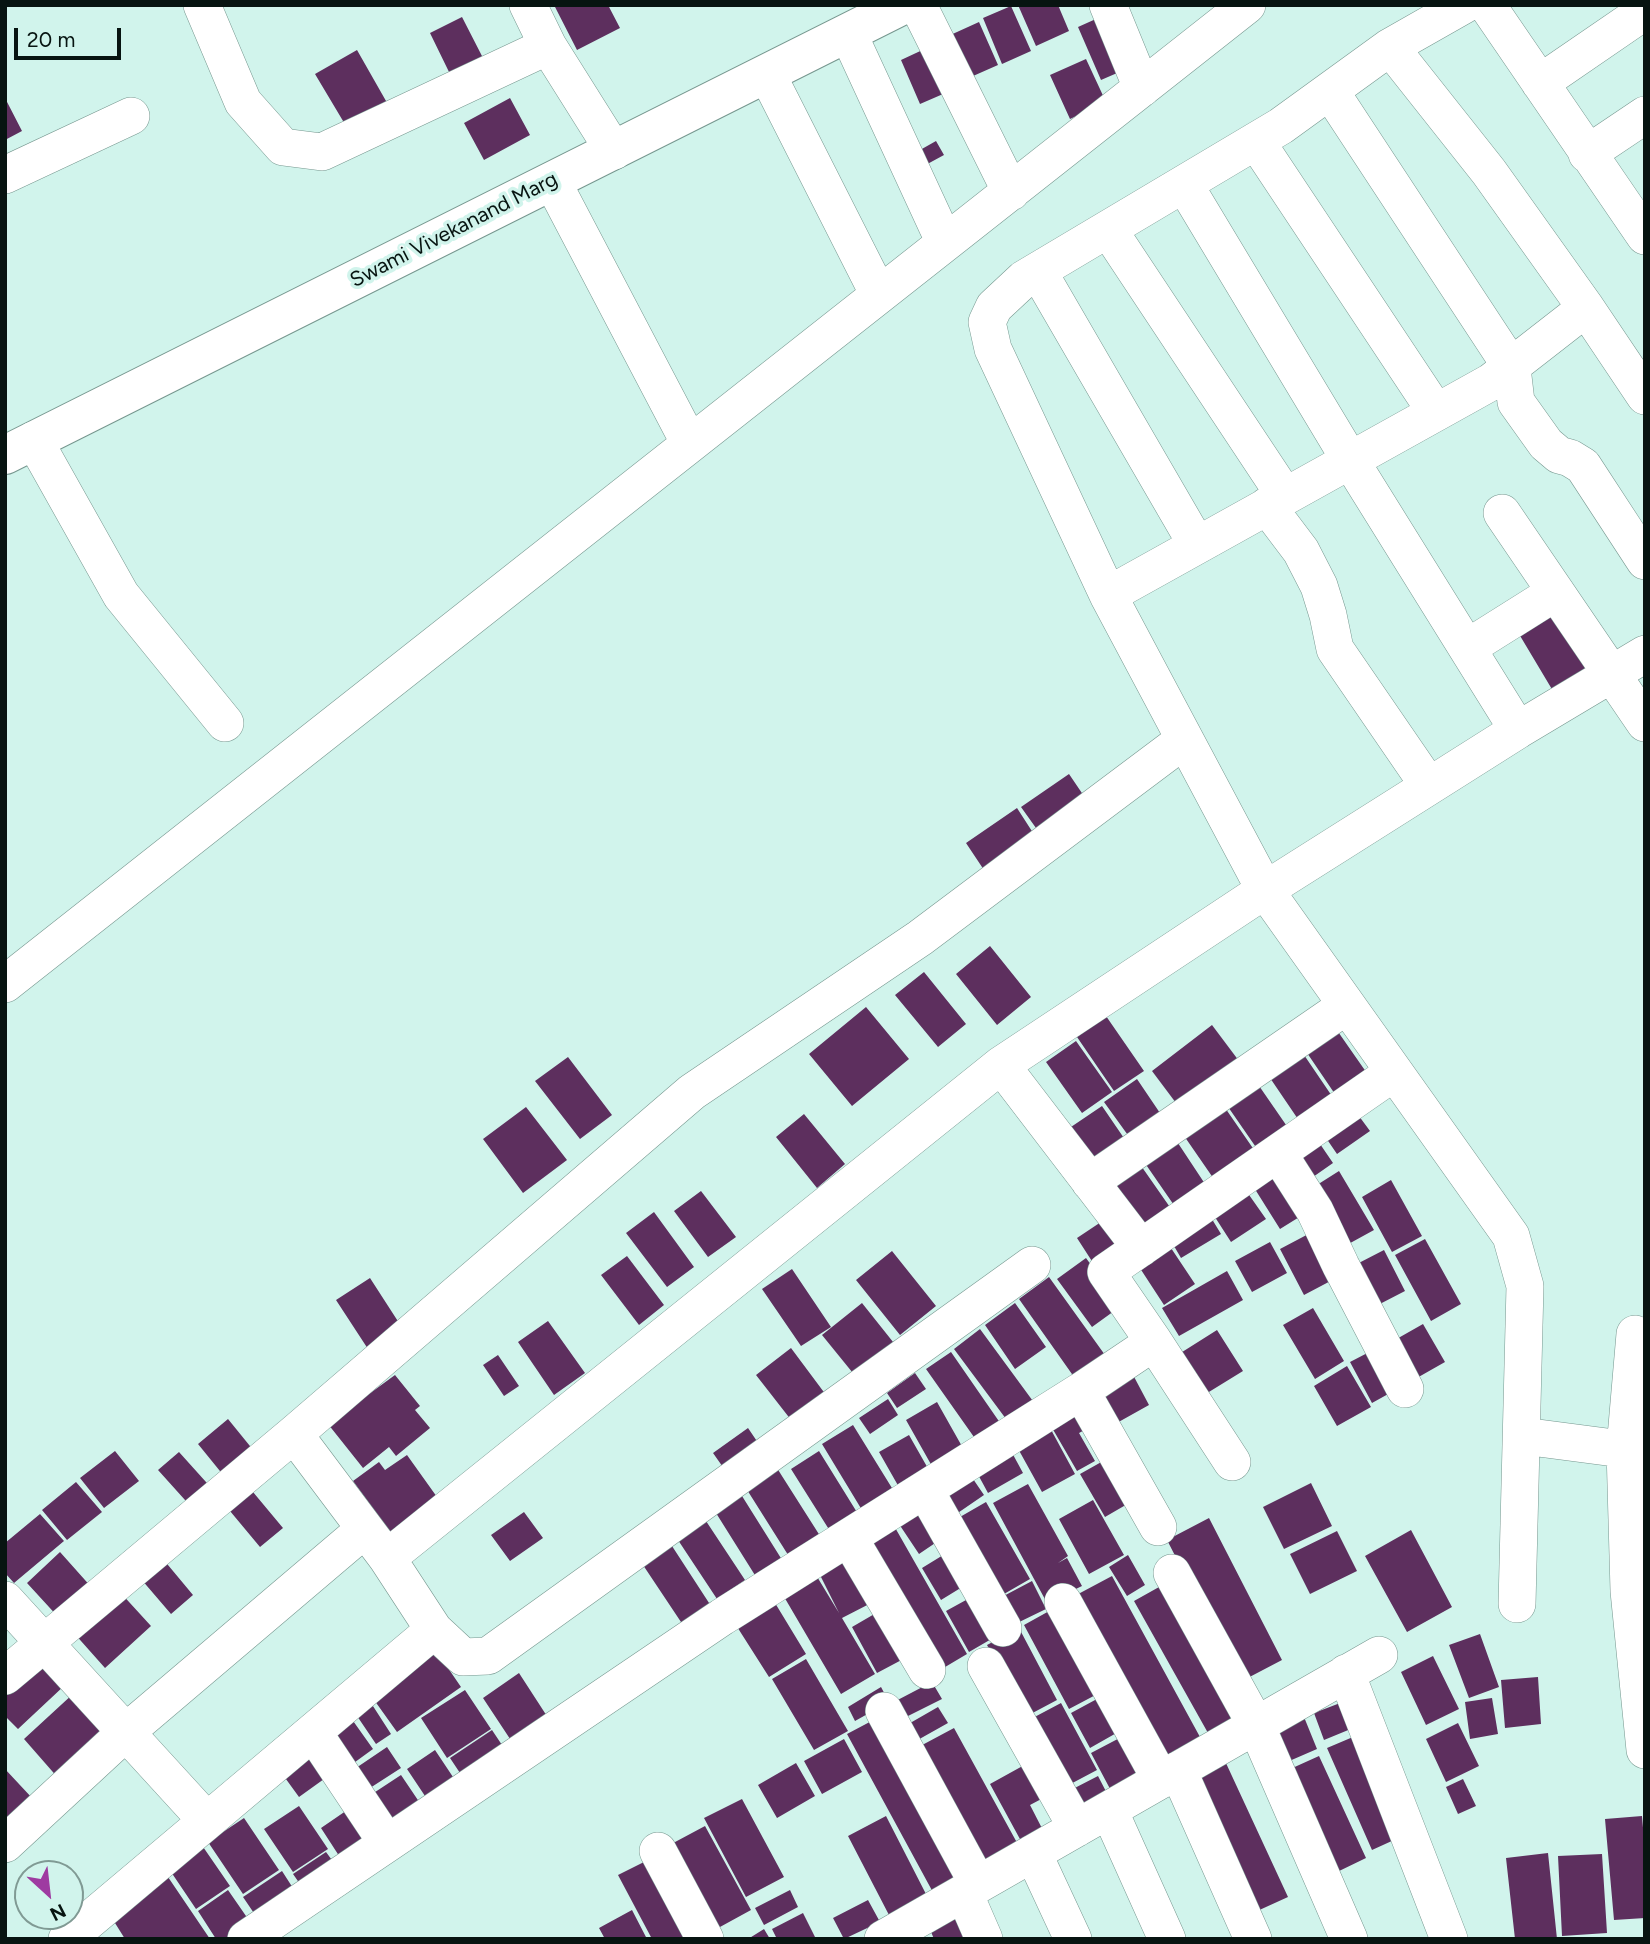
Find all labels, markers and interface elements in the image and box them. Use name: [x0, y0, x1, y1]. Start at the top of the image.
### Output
scale bar: [18, 14, 124, 58]
text: 20 m: [27, 27, 75, 52]
street label: Swami Vivekanand Marg: [346, 167, 562, 293]
north arrow: [14, 1860, 84, 1930]
text: N: [46, 1899, 70, 1926]

